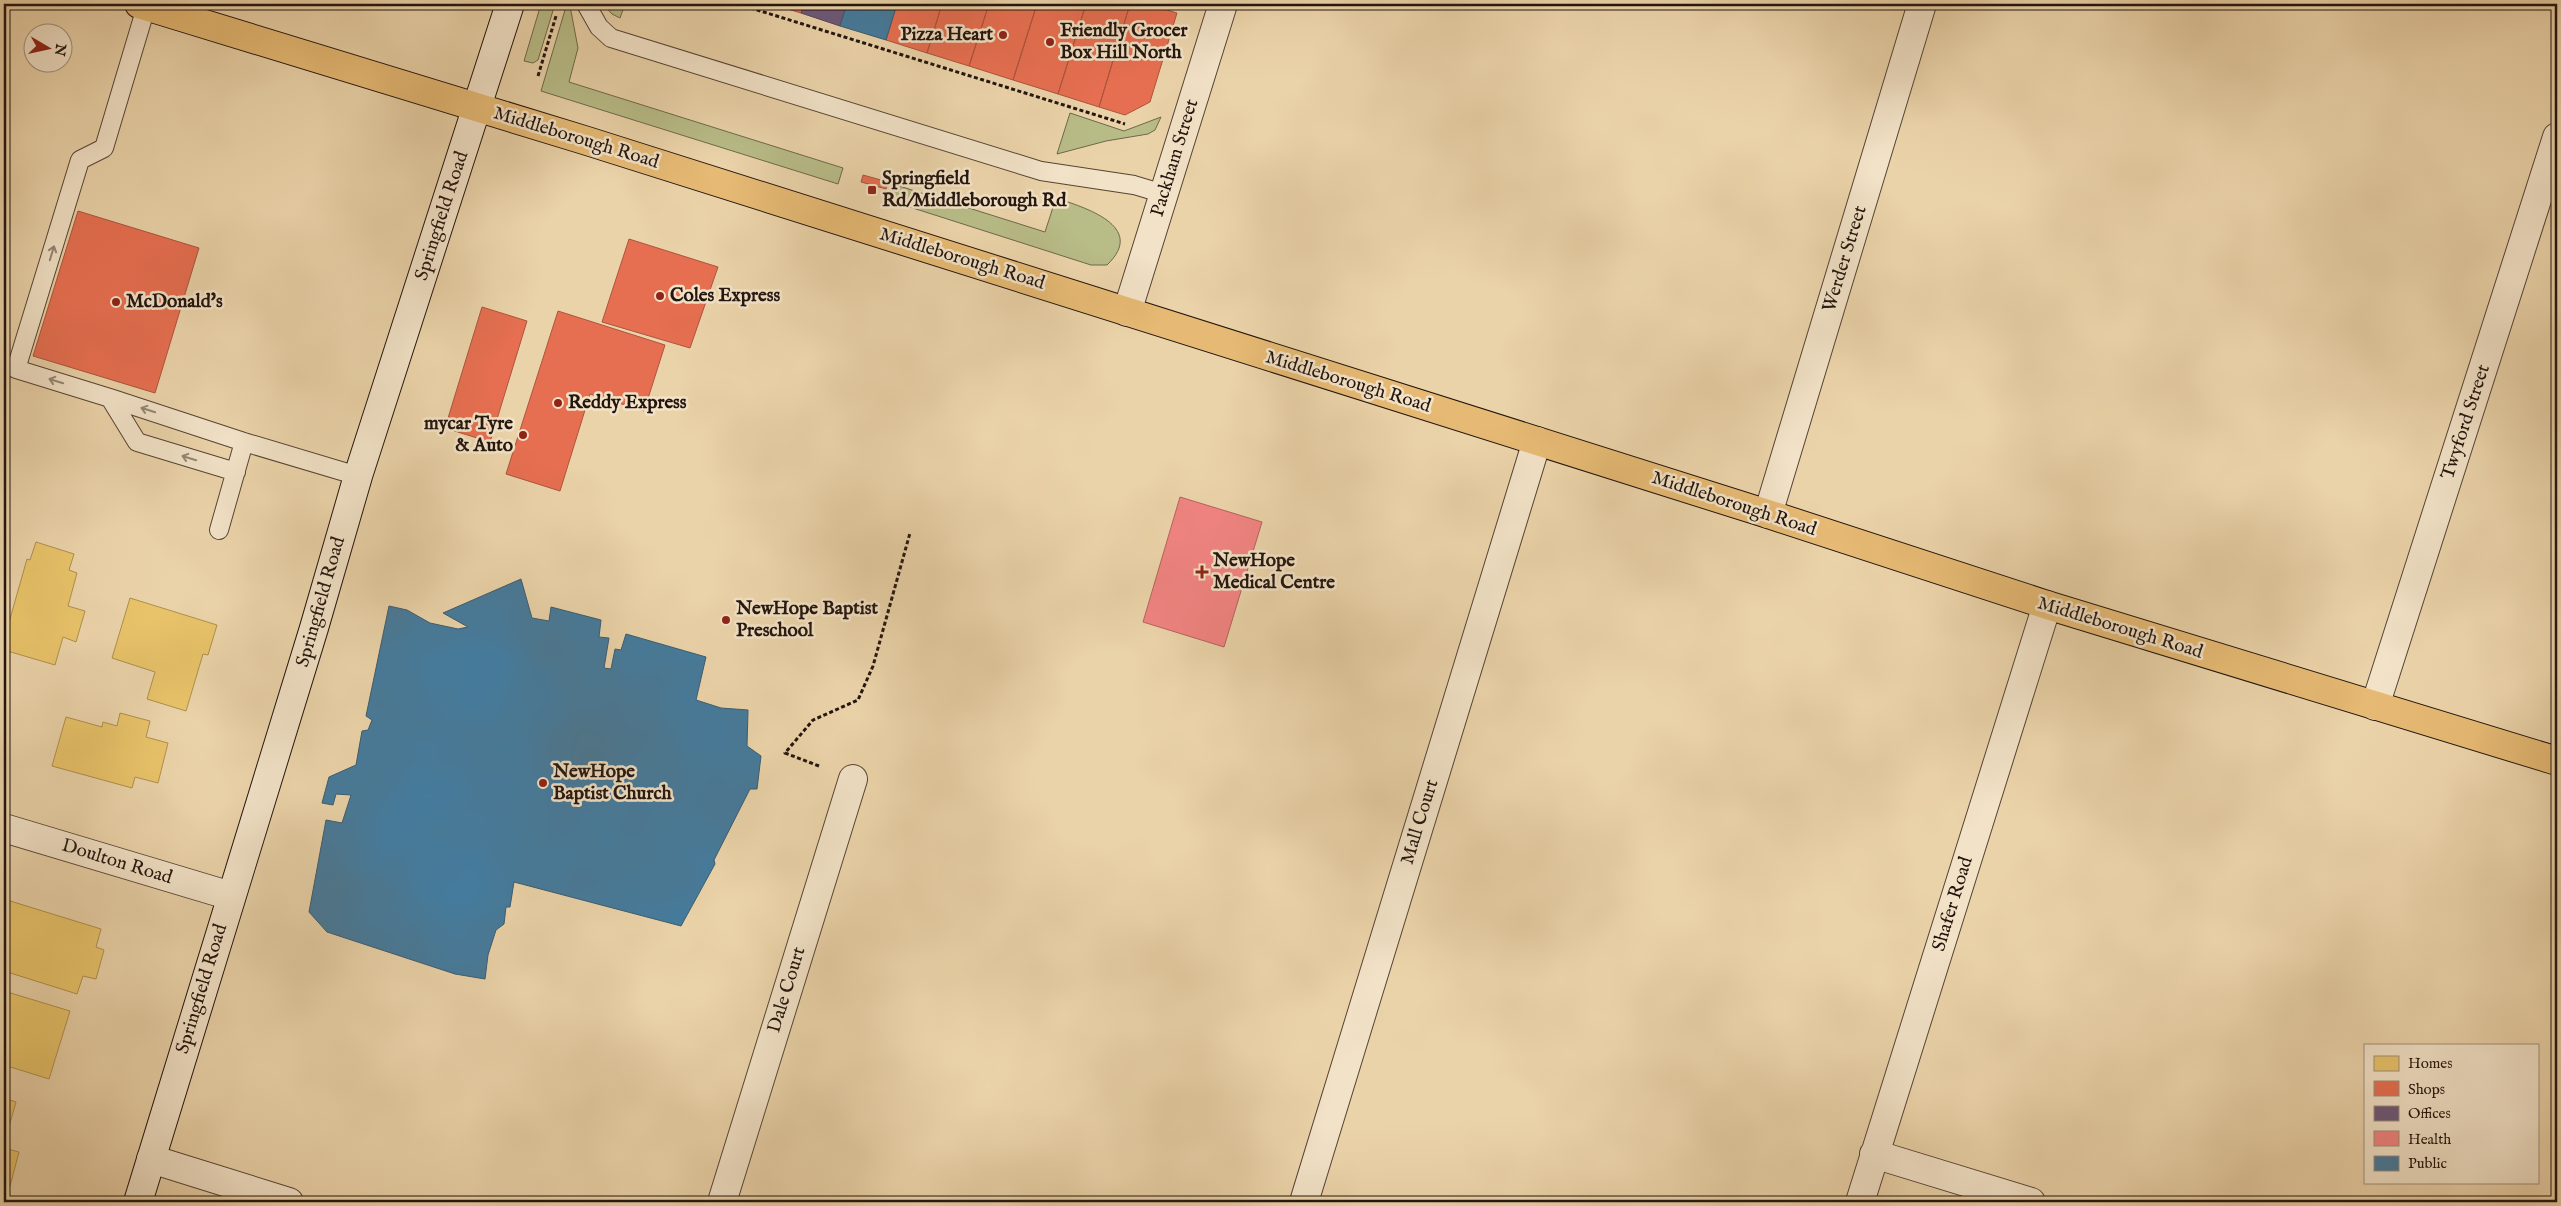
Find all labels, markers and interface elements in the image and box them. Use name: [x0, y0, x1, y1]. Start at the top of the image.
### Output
place label: Friendly Grocer Box Hill North: [1060, 19, 1188, 65]
north arrow: [22, 22, 72, 72]
place label: Pizza Heart: [900, 23, 993, 47]
marker: Pizza Heart: [997, 29, 1009, 41]
marker: Friendly Grocer Box Hill North: [1044, 36, 1056, 48]
text: N: [50, 41, 70, 57]
street label: Packham Street: [1146, 96, 1204, 220]
street label: Middleborough Road: [490, 101, 662, 175]
street label: Springfield Road: [410, 147, 474, 284]
place label: Springfield Rd/Middleborough Rd: [882, 167, 1067, 213]
marker: Springfield Rd/Middleborough Rd: [866, 184, 878, 196]
street label: Werder Street: [1817, 202, 1873, 315]
street label: Middleborough Road: [876, 222, 1048, 296]
one-way arrow: [47, 246, 57, 262]
place label: Coles Express: [670, 284, 780, 308]
place label: McDonald's: [126, 290, 223, 314]
marker: Coles Express: [654, 290, 666, 302]
marker: McDonald's: [110, 296, 122, 308]
street label: Middleborough Road: [1262, 345, 1434, 419]
street label: Twyford Street: [2436, 361, 2496, 483]
one-way arrow: [49, 376, 65, 386]
place label: Reddy Express: [568, 391, 687, 415]
marker: Reddy Express: [552, 397, 564, 409]
one-way arrow: [141, 405, 156, 414]
place label: mycar Tyre & Auto: [424, 412, 513, 458]
marker: mycar Tyre & Auto: [517, 429, 529, 441]
one-way arrow: [181, 452, 197, 462]
street label: Middleborough Road: [1649, 466, 1820, 542]
street label: Springfield Road: [291, 533, 351, 670]
place label: NewHope Medical Centre: [1212, 549, 1335, 595]
marker: NewHope Medical Centre: [1195, 565, 1209, 579]
street label: Middleborough Road: [2034, 591, 2206, 665]
place label: NewHope Baptist Preschool: [735, 597, 879, 643]
marker: NewHope Baptist Preschool: [720, 614, 732, 626]
place label: NewHope Baptist Church: [552, 760, 673, 806]
street label: Mall Court: [1396, 776, 1444, 867]
marker: NewHope Baptist Church: [537, 777, 549, 789]
street label: Doulton Road: [59, 834, 176, 890]
street label: Shafer Road: [1927, 853, 1979, 954]
street label: Springfield Road: [171, 920, 233, 1057]
street label: Dale Court: [763, 944, 812, 1036]
legend: [2364, 1044, 2538, 1184]
text: Homes: [2408, 1054, 2452, 1073]
text: Shops: [2408, 1080, 2445, 1099]
text: Offices: [2408, 1104, 2451, 1123]
text: Health: [2408, 1130, 2451, 1149]
text: Public: [2408, 1154, 2447, 1173]

